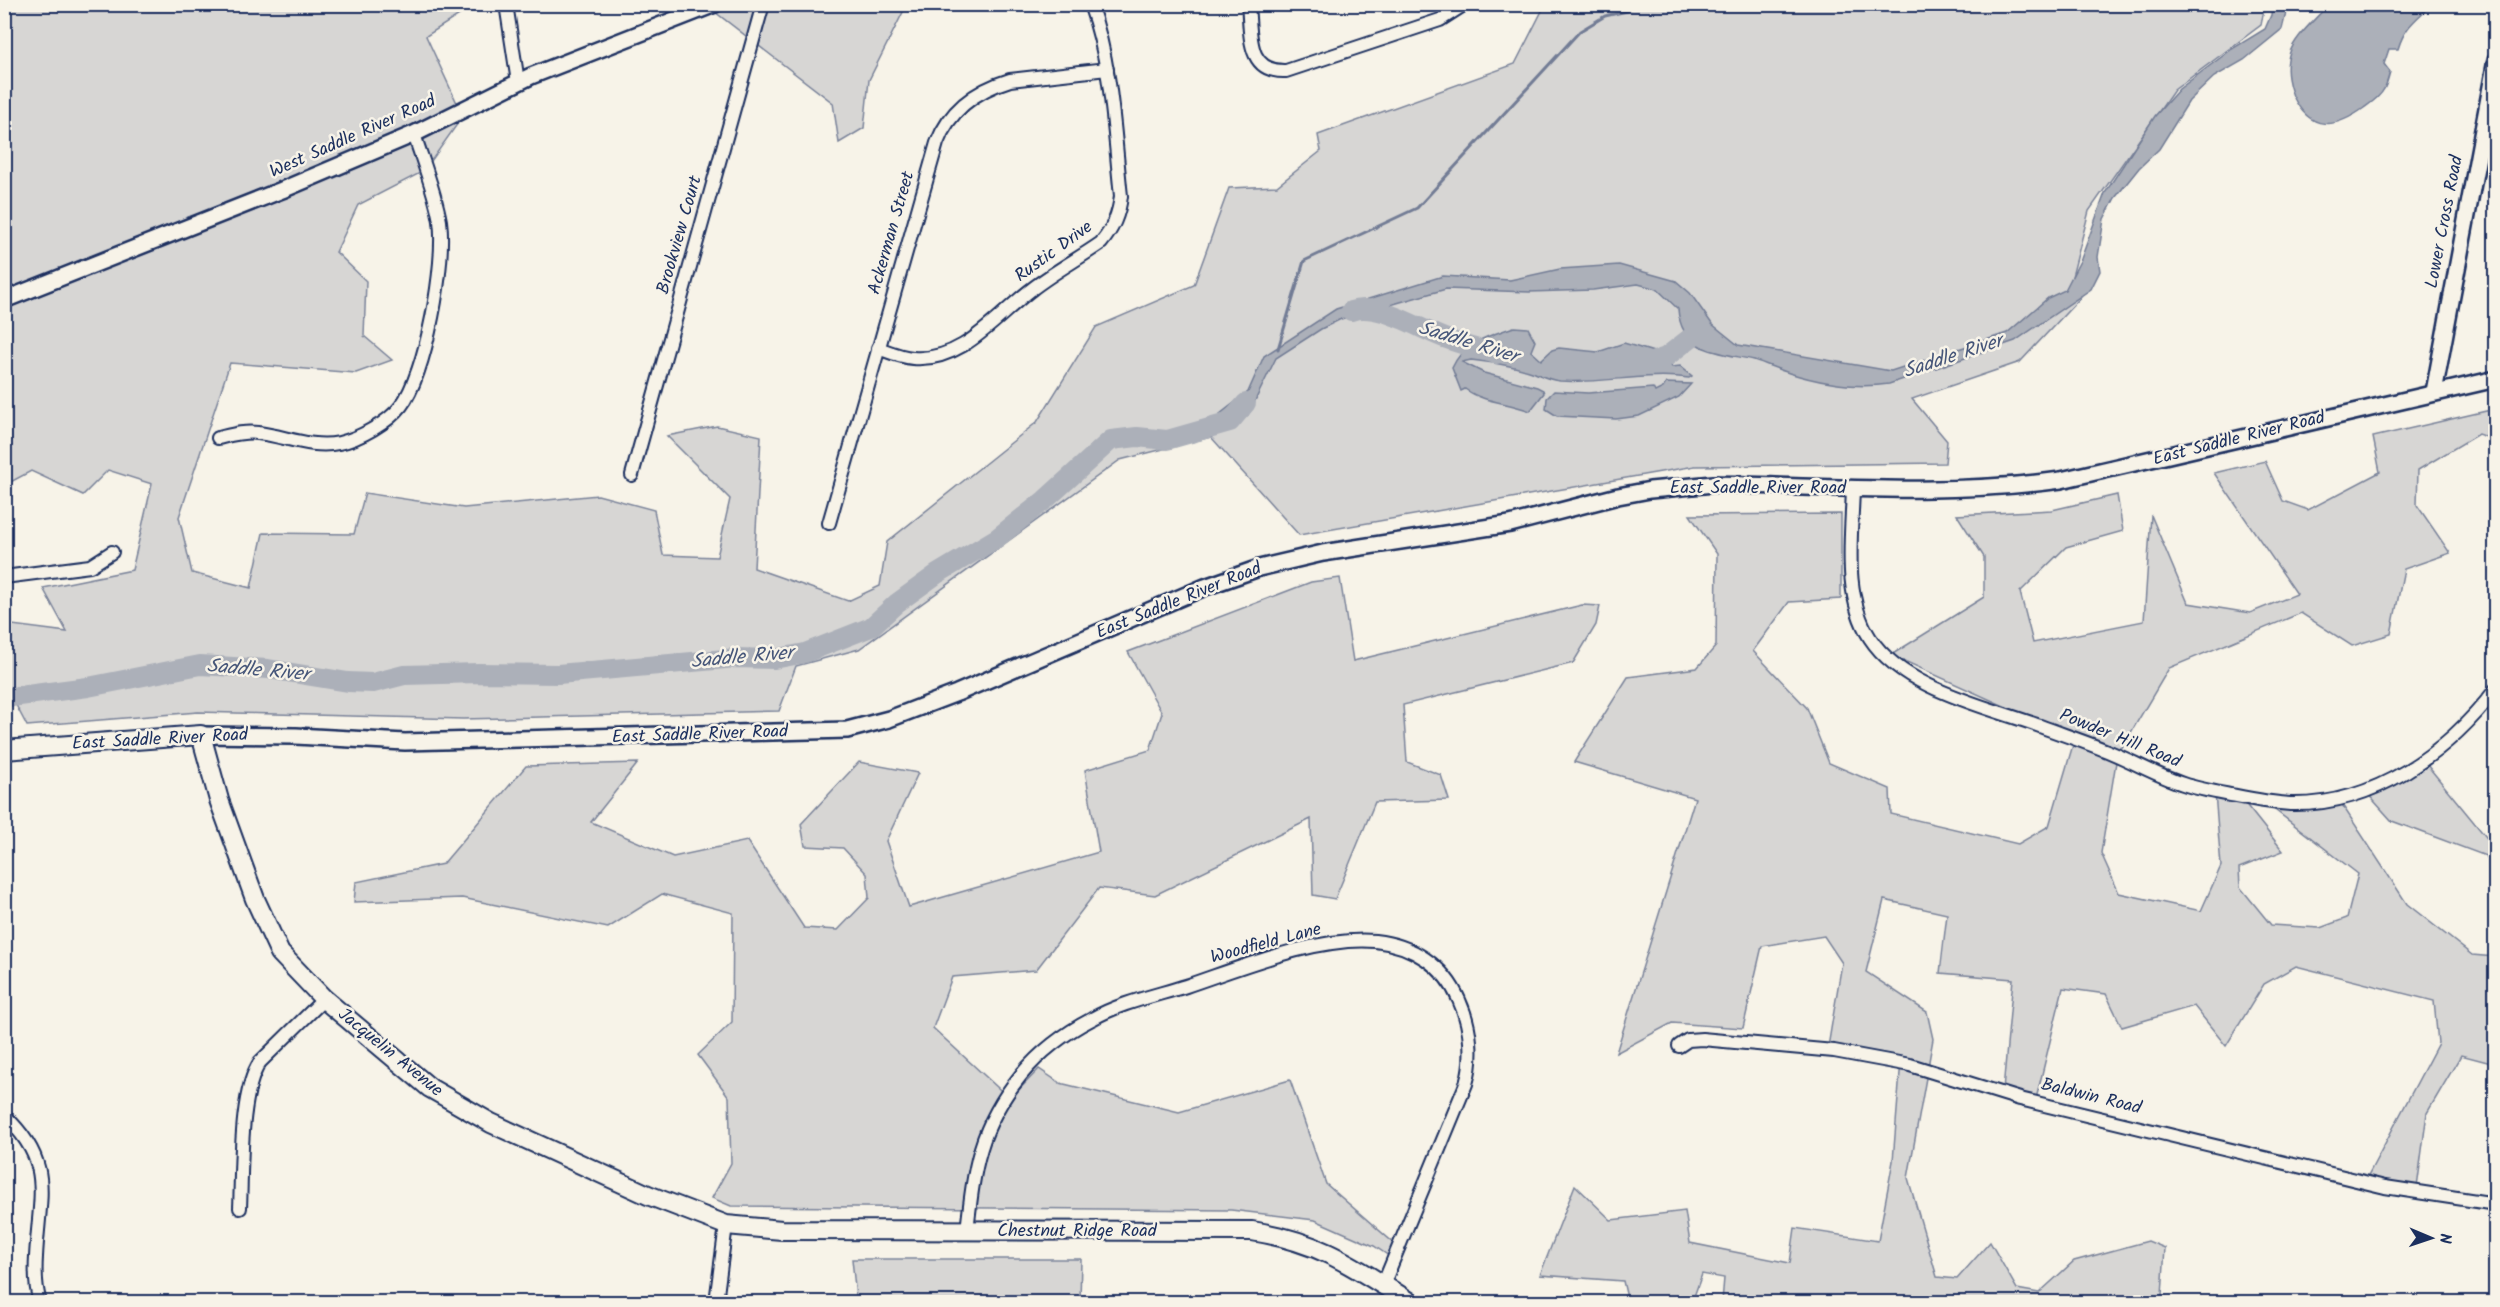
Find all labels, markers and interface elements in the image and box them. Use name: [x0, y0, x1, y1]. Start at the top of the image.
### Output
street label: West Saddle River Road: [265, 87, 442, 187]
street label: Lower Cross Road: [2418, 152, 2472, 291]
street label: Ackerman Street: [861, 167, 924, 298]
street label: Brookview Court: [649, 171, 711, 298]
street label: Rustic Drive: [1009, 214, 1099, 290]
water label: Saddle River: [1414, 313, 1526, 375]
water label: Saddle River: [1899, 325, 2011, 388]
street label: East Saddle River Road: [2150, 403, 2329, 474]
street label: East Saddle River Road: [1670, 474, 1847, 503]
street label: East Saddle River Road: [1092, 554, 1267, 647]
water label: Saddle River: [690, 637, 799, 678]
water label: Saddle River: [206, 651, 315, 692]
street label: Powder Hill Road: [2055, 701, 2186, 777]
street label: East Saddle River Road: [611, 717, 790, 753]
street label: East Saddle River Road: [71, 721, 250, 759]
street label: Woodfield Lane: [1207, 915, 1325, 973]
street label: Jacquelin Avenue: [331, 1001, 449, 1105]
street label: Baldwin Road: [2038, 1071, 2145, 1124]
north arrow: [2401, 1208, 2461, 1268]
street label: Chestnut Ridge Road: [997, 1217, 1158, 1246]
text: N: [2432, 1233, 2457, 1244]

